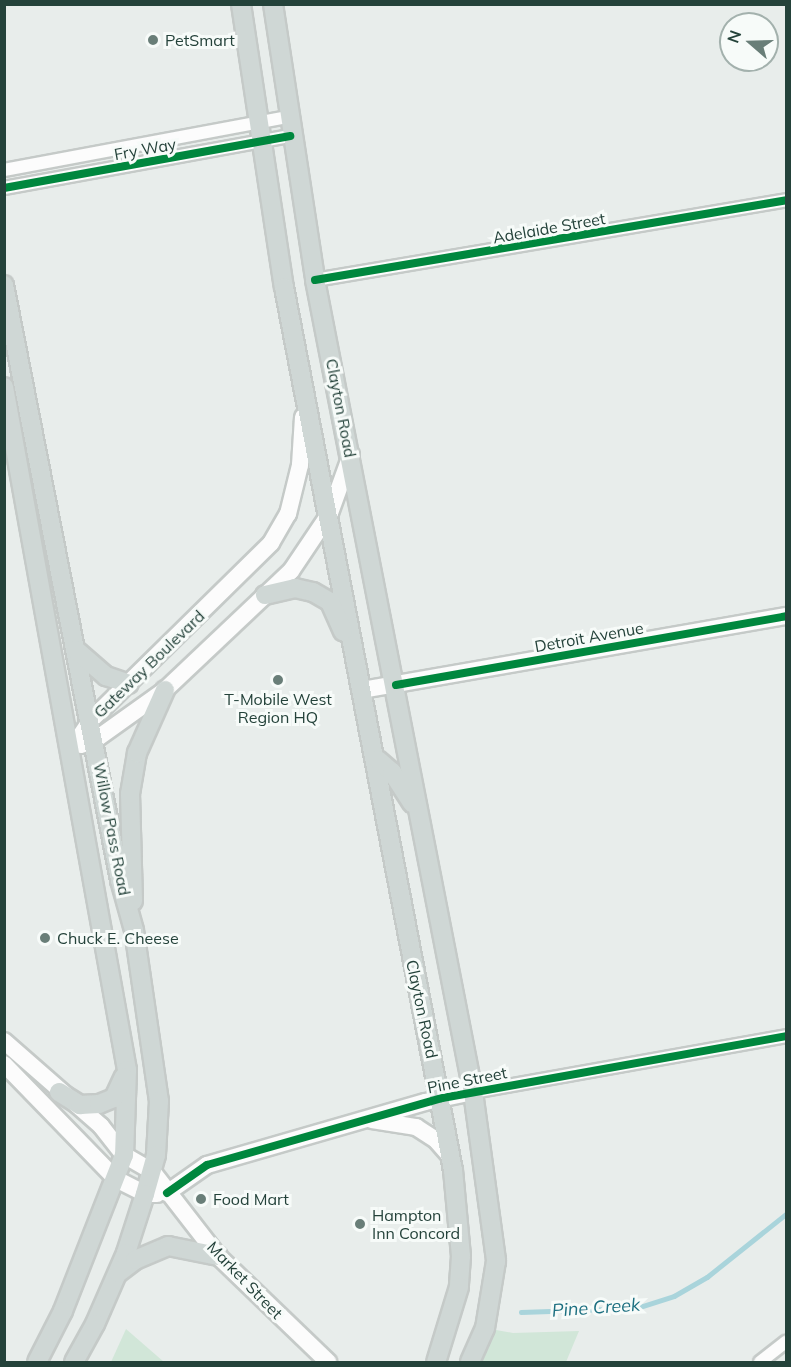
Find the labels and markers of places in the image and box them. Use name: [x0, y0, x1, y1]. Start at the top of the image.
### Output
place label: PetSmart: [165, 30, 235, 50]
marker: PetSmart: [146, 33, 160, 47]
marker: T-Mobile West Region HQ: [271, 673, 285, 687]
place label: T-Mobile West Region HQ: [224, 689, 332, 727]
place label: Chuck E. Cheese: [57, 928, 179, 948]
marker: Chuck E. Cheese: [38, 931, 52, 945]
place label: Food Mart: [213, 1189, 289, 1209]
marker: Food Mart: [194, 1192, 208, 1206]
place label: Hampton Inn Concord: [372, 1205, 460, 1243]
marker: Hampton Inn Concord: [353, 1217, 367, 1231]

